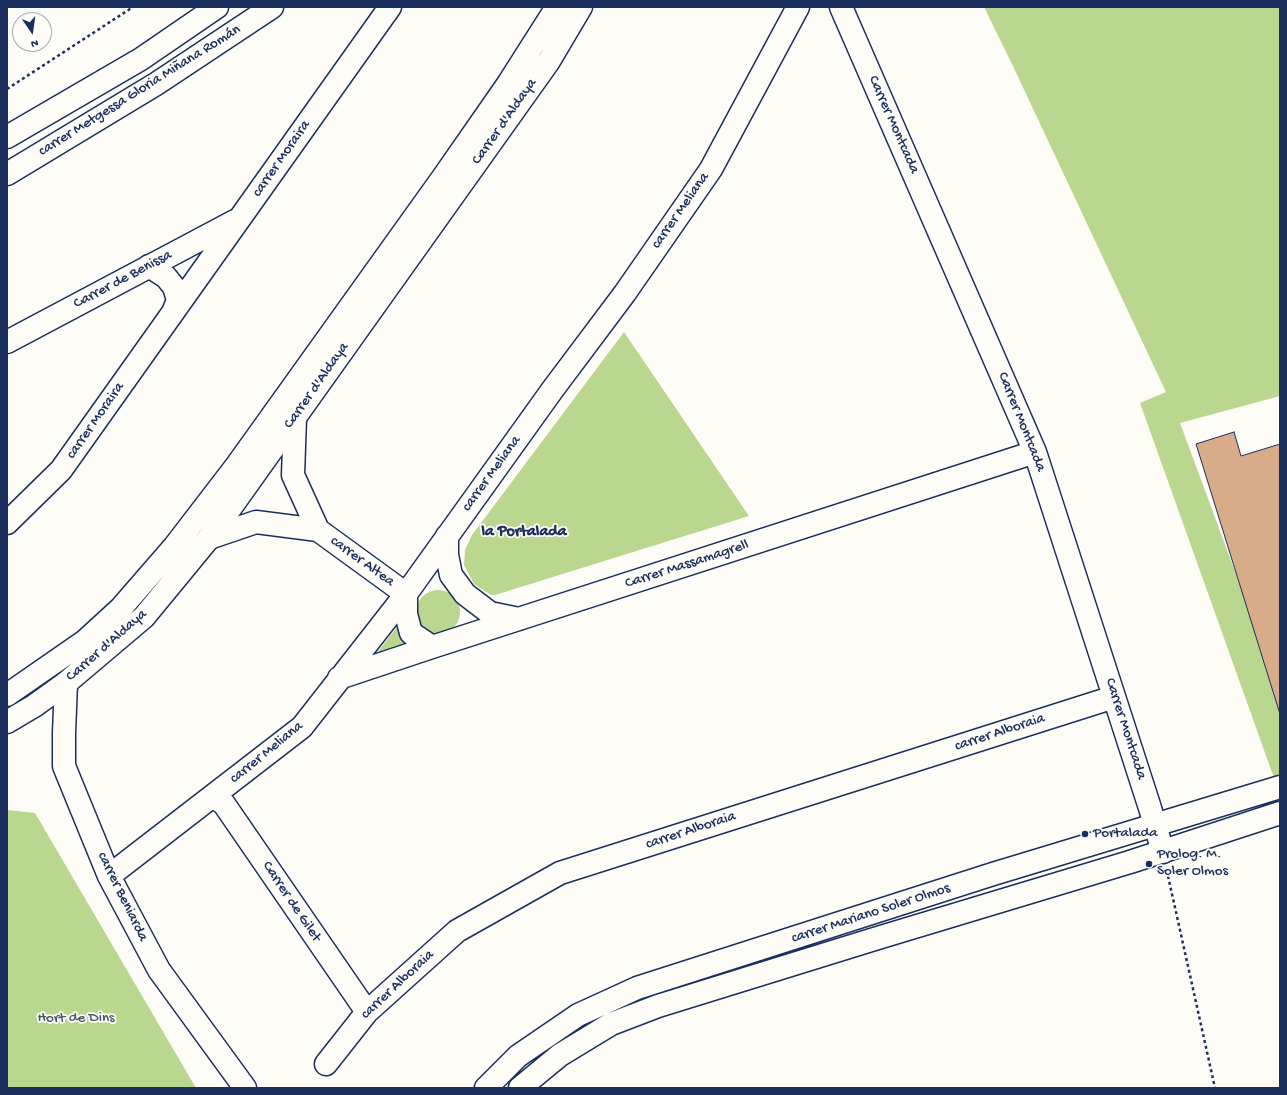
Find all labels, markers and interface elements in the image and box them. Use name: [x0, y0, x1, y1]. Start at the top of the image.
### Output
north arrow: [12, 12, 52, 52]
street label: carrer Metgessa Gloria Miñana Román: [36, 21, 244, 161]
text: N: [30, 36, 39, 49]
street label: Carrer Montcada: [863, 73, 923, 177]
street label: Carrer d'Aldaya: [469, 75, 541, 169]
street label: carrer Moraira: [249, 117, 315, 201]
street label: carrer Meliana: [648, 169, 714, 253]
street label: Carrer de Benissa: [71, 246, 175, 314]
street label: Carrer d'Aldaya: [281, 339, 353, 433]
street label: Carrer Montcada: [993, 370, 1049, 474]
street label: carrer Moraira: [63, 379, 129, 463]
street label: carrer Meliana: [459, 433, 525, 515]
district label: la Portalada: [481, 523, 567, 543]
street label: carrer Altea: [326, 533, 398, 591]
street label: Carrer Massamagrell: [623, 537, 751, 593]
street label: Carrer d'Aldaya: [63, 606, 151, 686]
street label: Carrer Montcada: [1100, 676, 1150, 782]
street label: carrer Alboraia: [953, 710, 1047, 756]
street label: carrer Meliana: [227, 718, 307, 788]
street label: carrer Alboraia: [644, 808, 738, 854]
place label: Portalada: [1093, 825, 1158, 843]
marker: Portalada: [1080, 829, 1090, 839]
place label: Prolog. M. Soler Olmos: [1157, 846, 1228, 881]
street label: carrer Beniarda: [93, 849, 151, 945]
street label: Carrer de Gilet: [257, 858, 325, 946]
marker: Prolog. M. Soler Olmos: [1144, 859, 1154, 869]
street label: carrer Mariano Soler Olmos: [789, 880, 953, 948]
street label: carrer Alboraia: [358, 946, 438, 1024]
park label: Hort de Dins: [37, 1010, 115, 1028]

